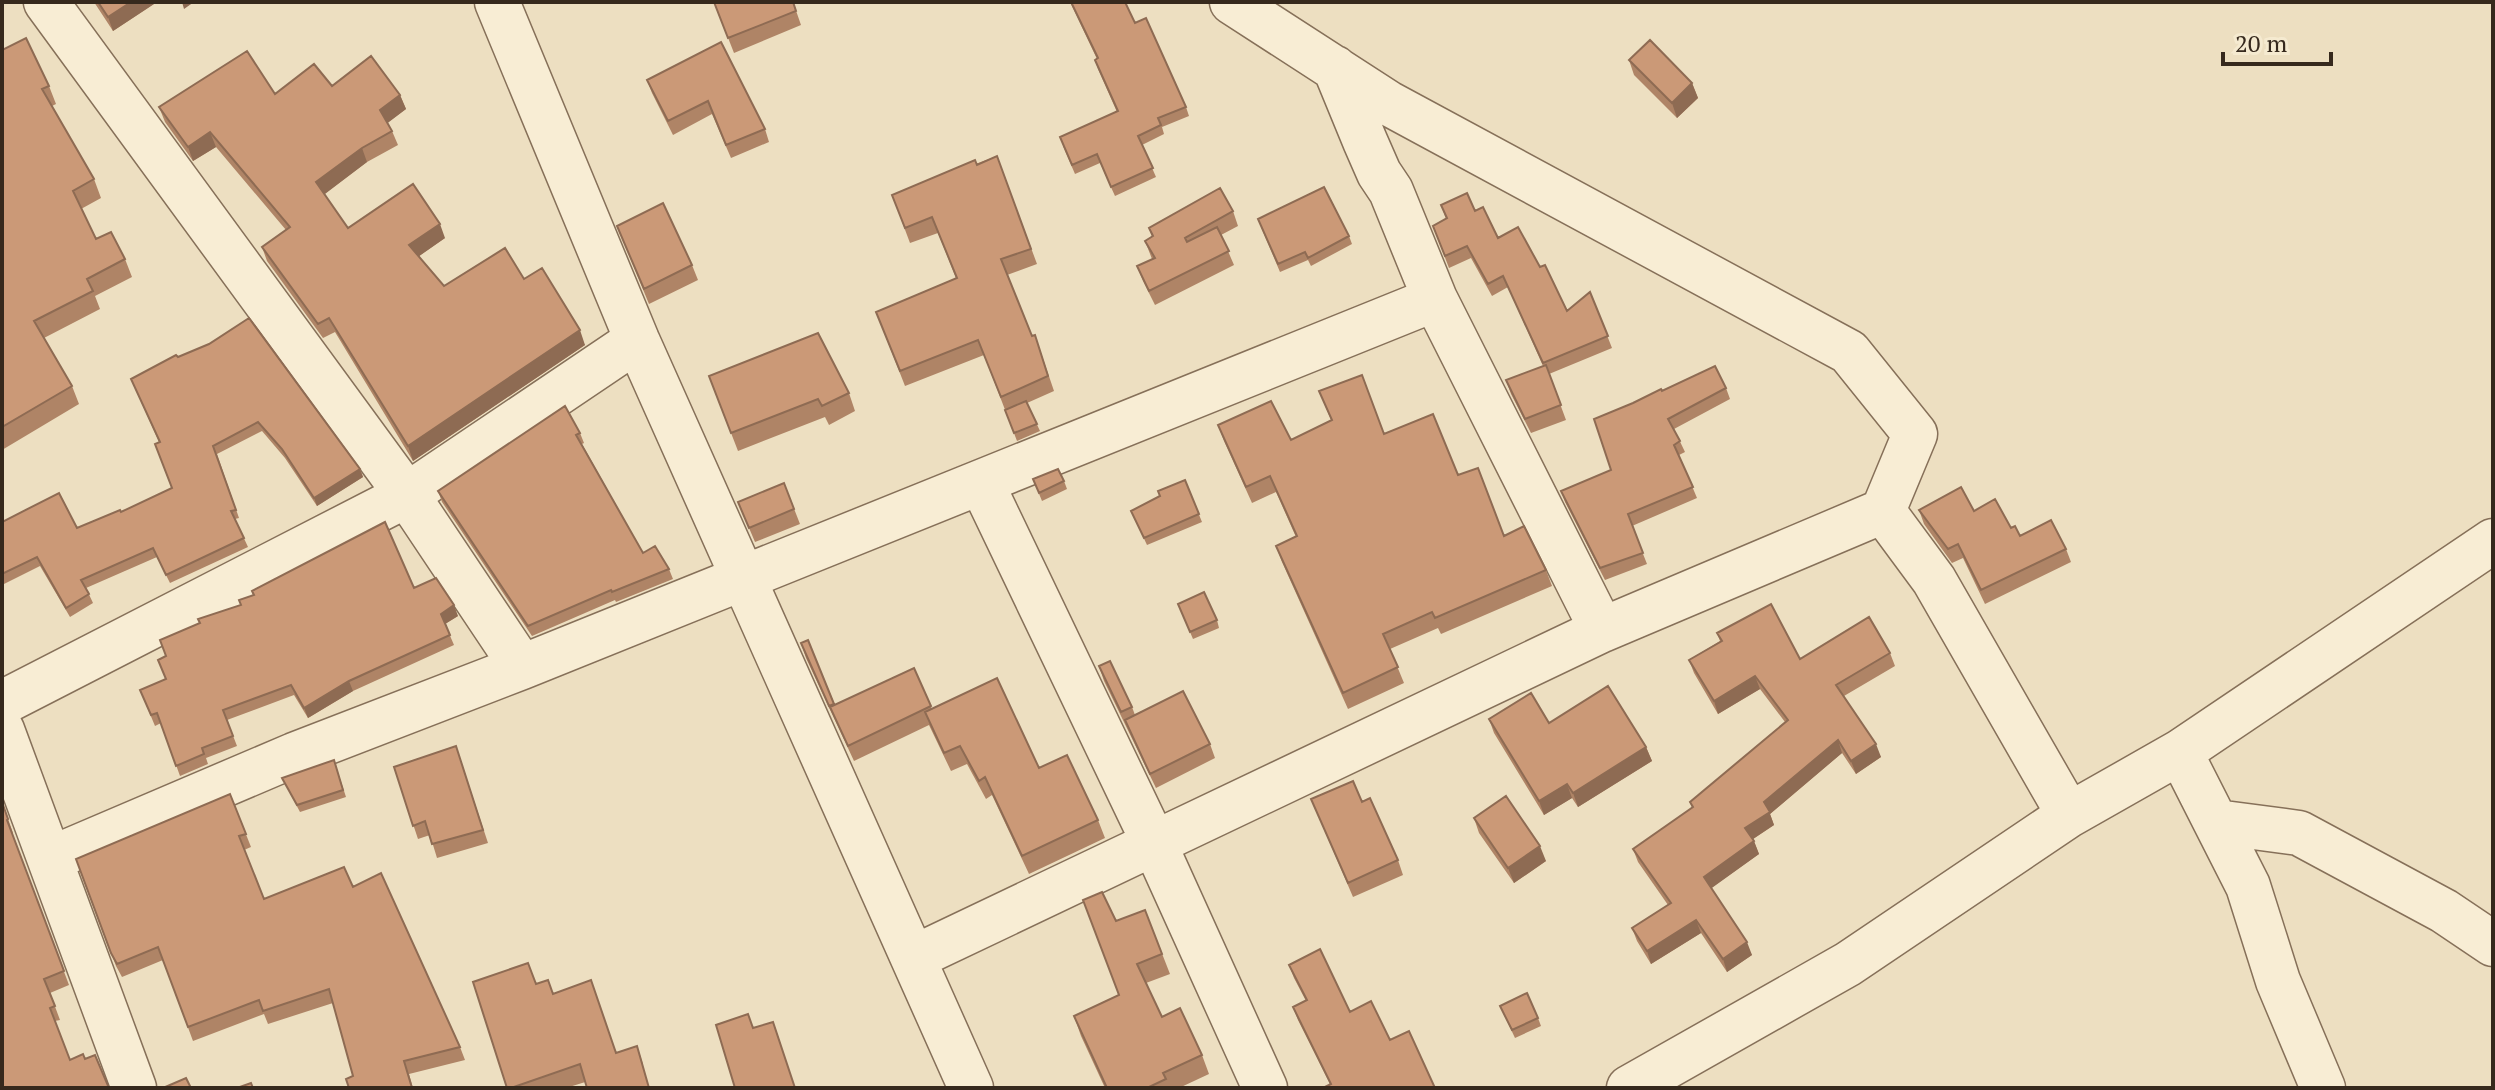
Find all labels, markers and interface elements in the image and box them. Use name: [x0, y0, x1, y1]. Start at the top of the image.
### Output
scale bar: [2223, 16, 2331, 66]
text: 20 m: [2235, 27, 2287, 59]

